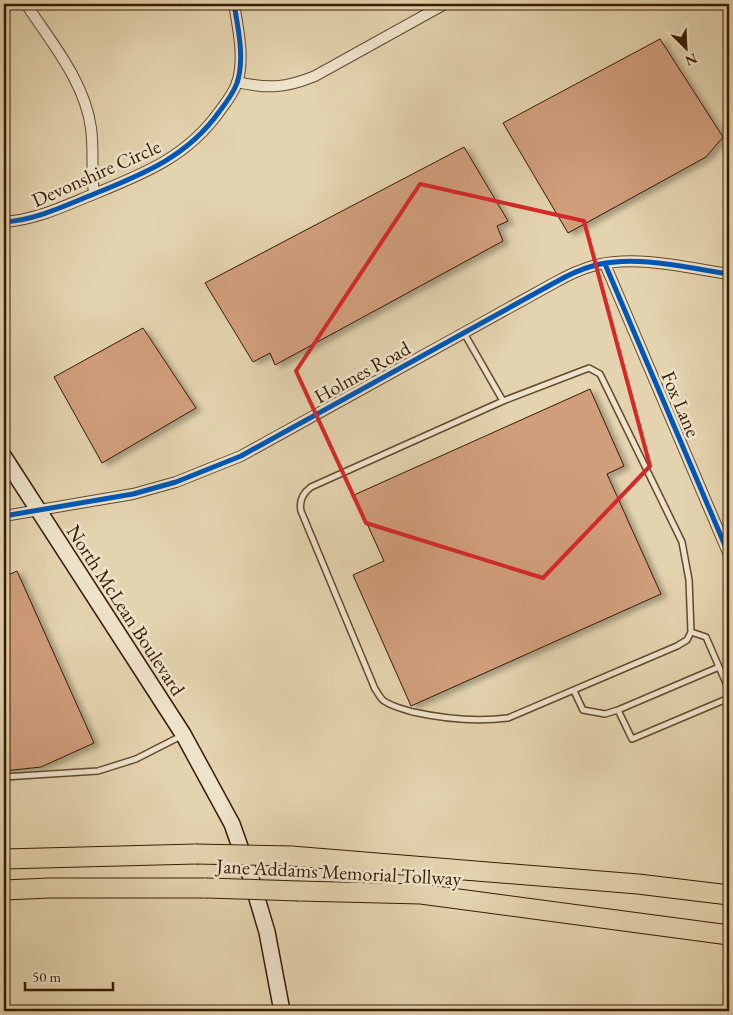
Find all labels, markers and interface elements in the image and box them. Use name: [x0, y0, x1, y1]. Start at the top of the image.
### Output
north arrow: [660, 22, 710, 72]
text: N: [682, 49, 700, 71]
street label: Devonshire Circle: [28, 133, 165, 213]
street label: Holmes Road: [309, 334, 416, 409]
street label: Fox Lane: [655, 367, 707, 441]
street label: North McLean Boulevard: [61, 520, 192, 701]
street label: Jane Addams Memorial Tollway: [214, 853, 462, 891]
scale bar: [25, 960, 112, 992]
text: 50 m: [32, 967, 61, 986]

